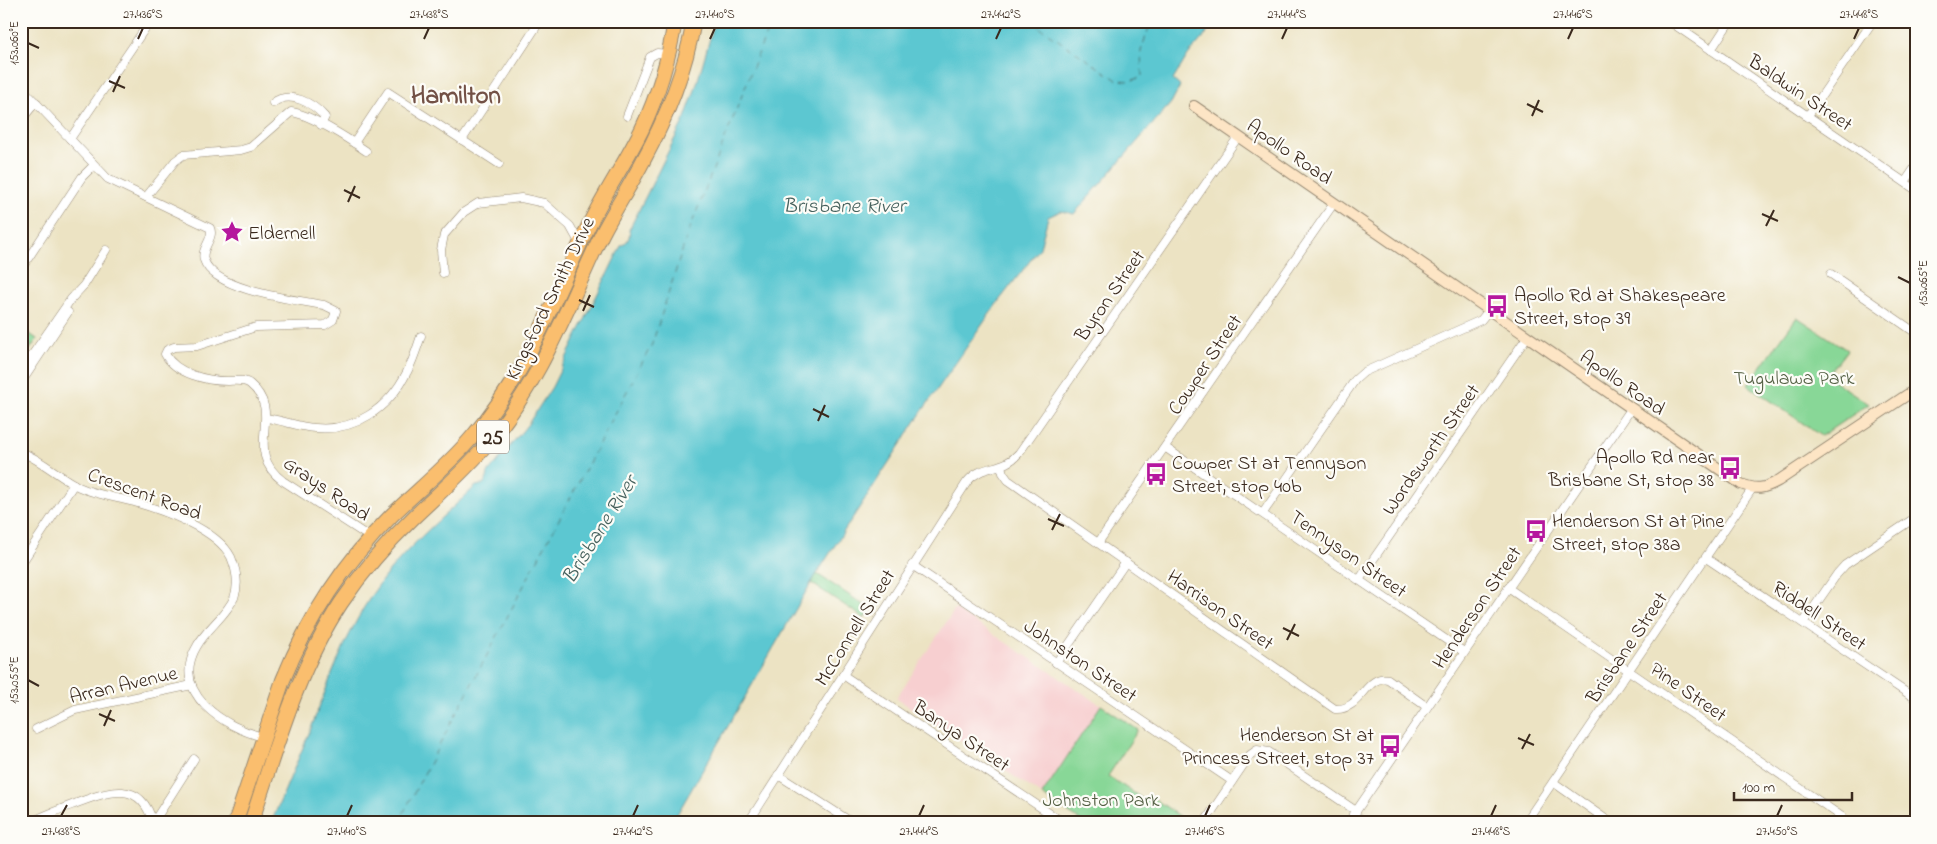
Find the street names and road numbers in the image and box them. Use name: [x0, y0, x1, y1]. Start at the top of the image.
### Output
street label: Baldwin Street: [1741, 48, 1858, 140]
street label: Apollo Road: [1240, 113, 1337, 193]
street label: Kingsford Smith Drive: [499, 213, 604, 386]
street label: Byron Street: [1068, 244, 1154, 349]
street label: Cowper Street: [1162, 309, 1251, 422]
street label: Apollo Road: [1573, 344, 1670, 424]
street label: Wordsworth Street: [1376, 379, 1488, 522]
road number: 25: [477, 421, 509, 454]
street label: Grays Road: [276, 450, 375, 530]
street label: Crescent Road: [83, 461, 205, 529]
street label: Tennyson Street: [1283, 504, 1412, 606]
street label: Henderson Street: [1426, 541, 1530, 676]
street label: McConnell Street: [809, 564, 904, 692]
street label: Harrison Street: [1160, 564, 1279, 659]
street label: Riddell Street: [1766, 575, 1872, 660]
street label: Brisbane Street: [1579, 587, 1676, 711]
street label: Johnston Street: [1017, 613, 1142, 711]
street label: Pine Street: [1643, 656, 1732, 730]
street label: Arran Avenue: [67, 660, 181, 713]
street label: Banya Street: [905, 693, 1015, 780]

